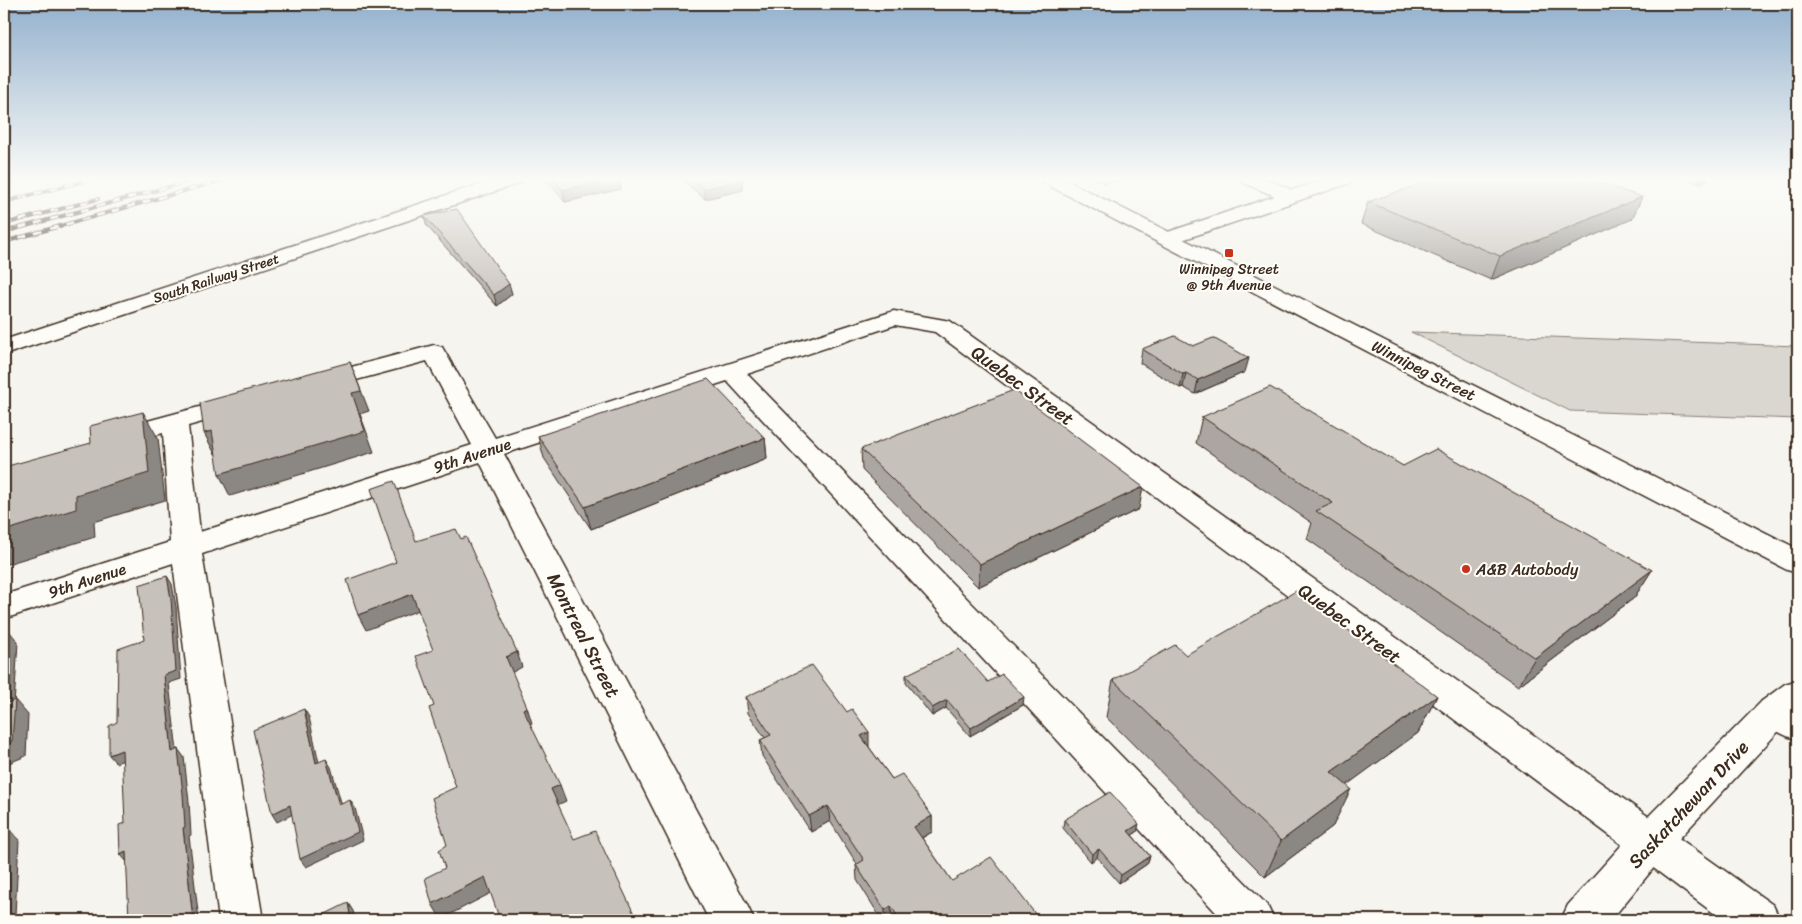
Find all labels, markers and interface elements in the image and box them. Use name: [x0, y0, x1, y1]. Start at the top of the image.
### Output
street label: South Railway Street: [150, 246, 283, 311]
marker: Winnipeg Street @ 9th Avenue: [1223, 247, 1235, 259]
place label: Winnipeg Street @ 9th Avenue: [1179, 257, 1279, 298]
street label: Winnipeg Street: [1366, 332, 1481, 409]
street label: Quebec Street: [964, 336, 1082, 434]
street label: 9th Avenue: [429, 429, 515, 482]
street label: 9th Avenue: [44, 554, 130, 607]
place label: A&B Autobody: [1475, 555, 1579, 584]
marker: A&B Autobody: [1460, 563, 1472, 575]
street label: Montreal Street: [538, 567, 629, 704]
street label: Quebec Street: [1291, 574, 1409, 672]
street label: Saskatchewan Drive: [1620, 732, 1757, 876]

